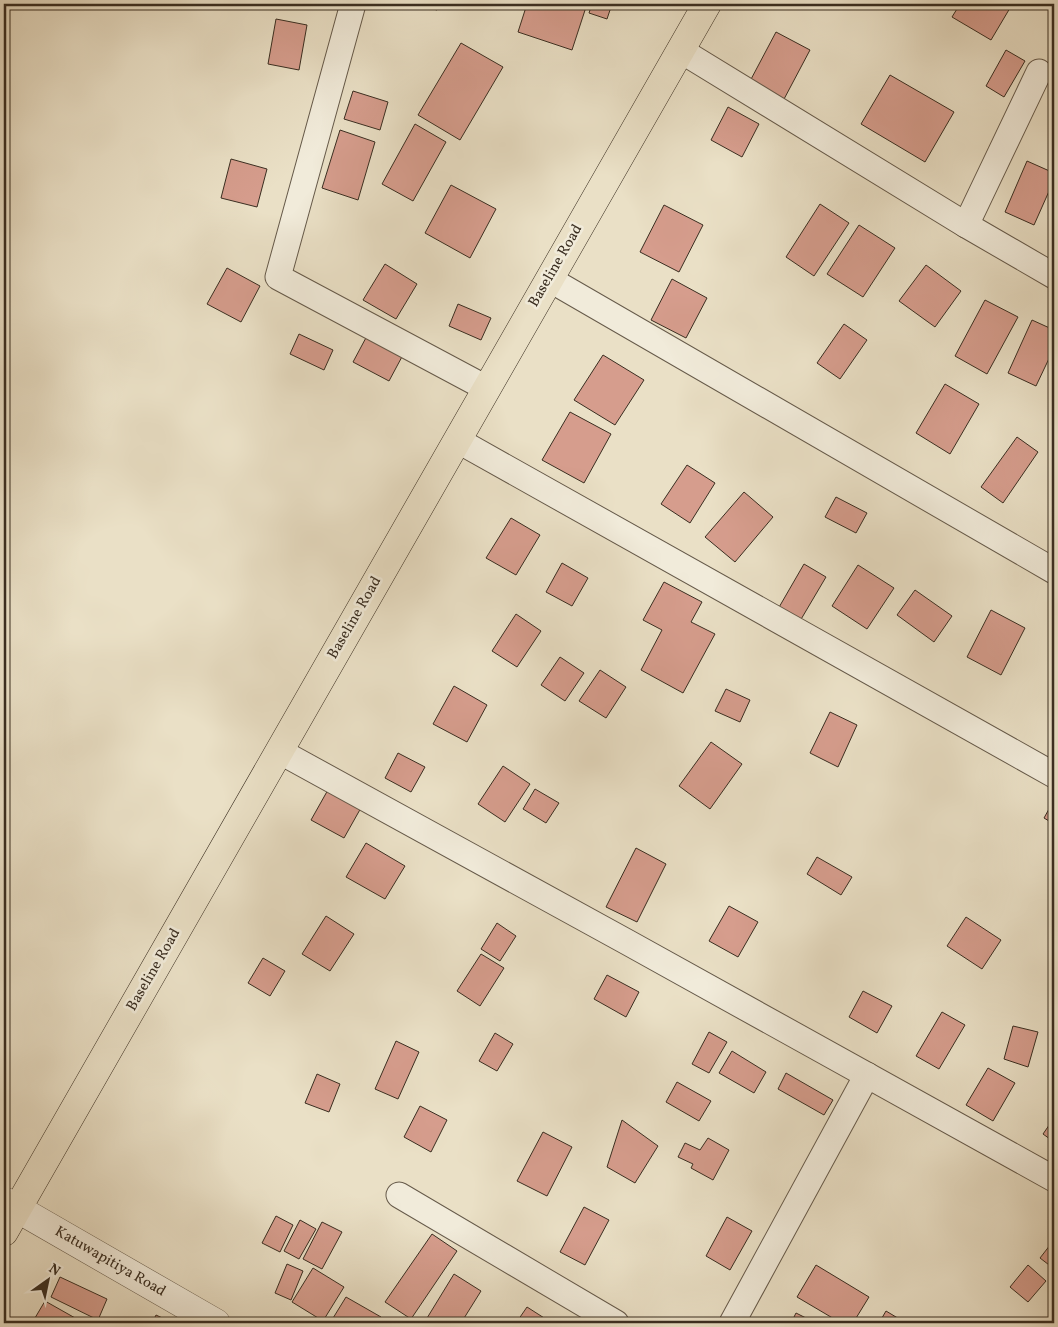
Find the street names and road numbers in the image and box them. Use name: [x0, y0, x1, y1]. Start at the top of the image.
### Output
street label: Baseline Road: [524, 221, 588, 311]
street label: Baseline Road: [323, 573, 387, 663]
street label: Baseline Road: [122, 925, 186, 1015]
street label: Katuwapitiya Road: [51, 1222, 169, 1302]

